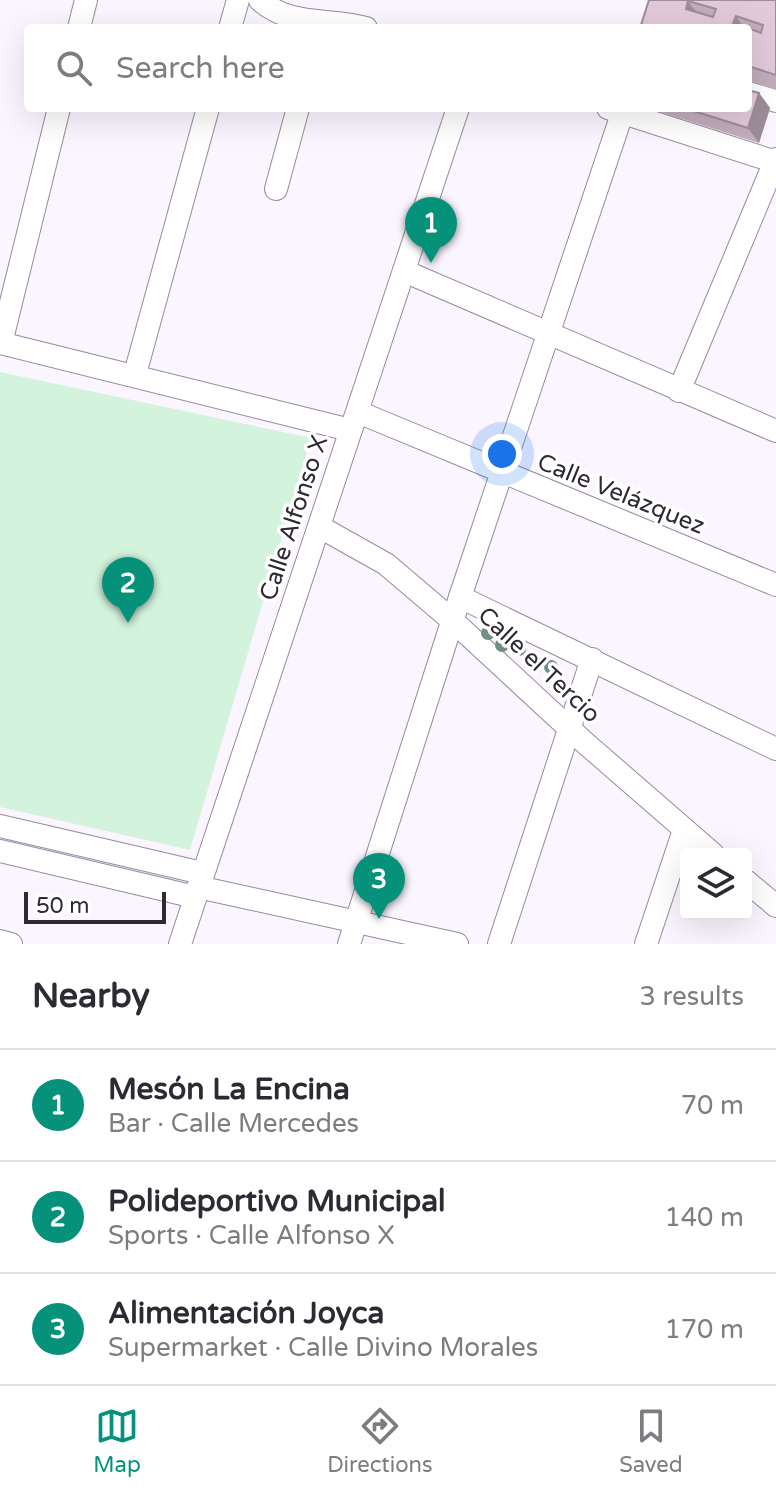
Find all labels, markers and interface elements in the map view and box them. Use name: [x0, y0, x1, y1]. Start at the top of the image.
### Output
search box: [24, 24, 752, 112]
icon: search: [52, 46, 96, 90]
text: Search here: [116, 50, 285, 87]
pin: 1: [405, 197, 457, 263]
street label: Calle Alfonso X: [254, 432, 334, 604]
your location: [482, 434, 522, 474]
street label: Calle Velázquez: [533, 447, 709, 541]
pin: 2: [102, 557, 154, 623]
street label: Calle el Tercio: [472, 601, 606, 729]
map controls: [680, 848, 752, 920]
button: layers: [680, 848, 752, 920]
pin: 3: [353, 853, 405, 919]
scale bar: [24, 888, 166, 924]
text: 50 m: [36, 893, 90, 919]
text: Nearby: [32, 976, 150, 1017]
text: 3 results: [639, 981, 744, 1012]
text: Mesón La Encina: [108, 1071, 350, 1108]
text: 1: [50, 1090, 66, 1121]
text: 70 m: [681, 1090, 744, 1121]
text: Bar · Calle Mercedes: [108, 1108, 359, 1139]
text: Polideportivo Municipal: [108, 1183, 445, 1220]
text: 2: [50, 1202, 66, 1233]
text: 140 m: [664, 1202, 744, 1233]
text: Sports · Calle Alfonso X: [108, 1220, 395, 1251]
text: Alimentación Joyca: [108, 1295, 384, 1332]
text: 3: [50, 1314, 66, 1345]
text: 170 m: [664, 1314, 744, 1345]
text: Supermarket · Calle Divino Morales: [108, 1332, 538, 1363]
tab: Map: [93, 1404, 141, 1478]
tab: Directions: [327, 1404, 433, 1478]
tab: Saved: [619, 1404, 683, 1478]

